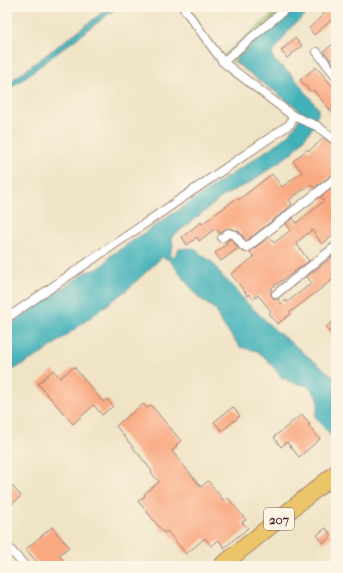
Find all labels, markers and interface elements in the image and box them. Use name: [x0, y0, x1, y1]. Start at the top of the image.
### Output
road number: 207: [264, 508, 294, 530]

